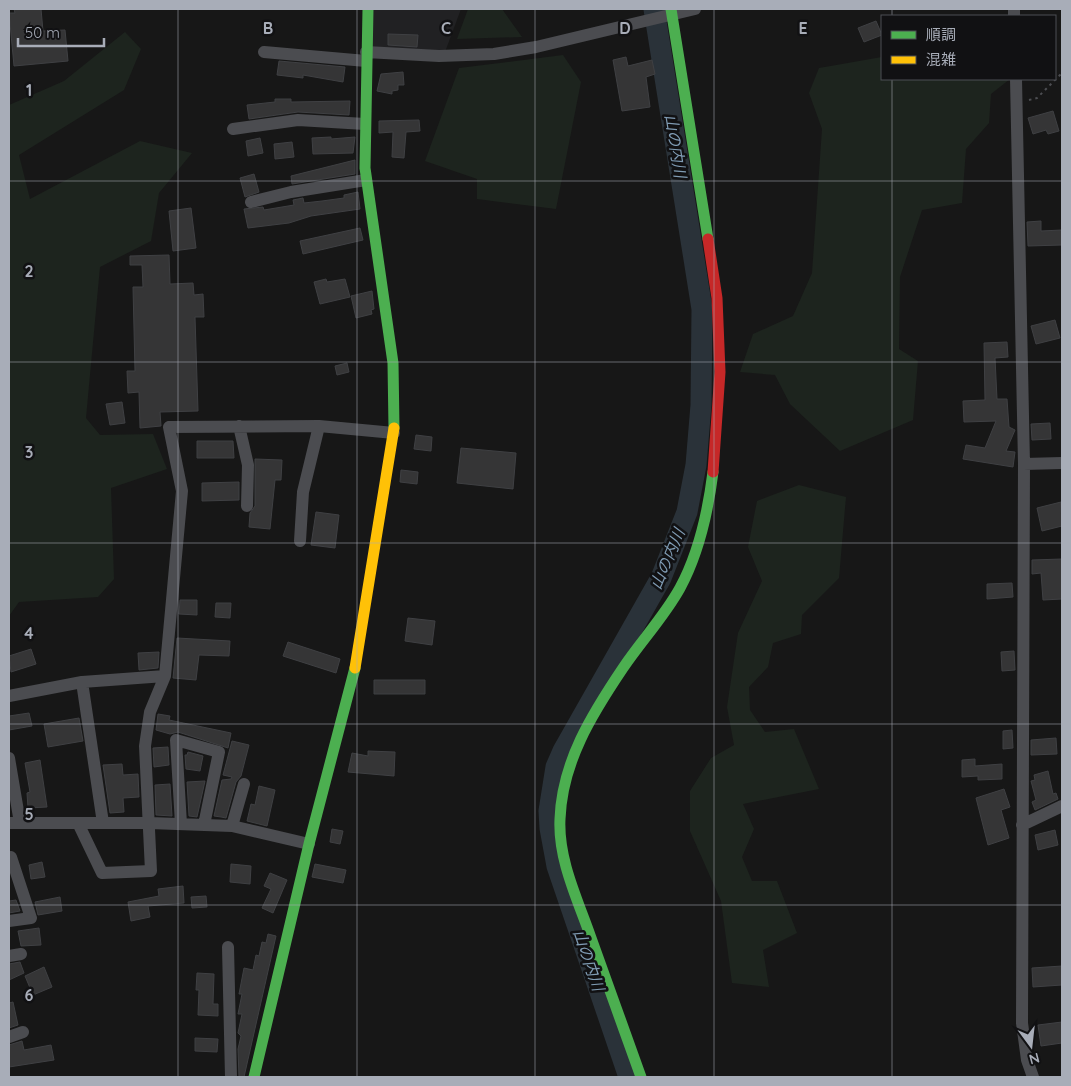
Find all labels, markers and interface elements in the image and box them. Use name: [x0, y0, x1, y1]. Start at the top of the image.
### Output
scale bar: [18, 15, 104, 47]
legend: [881, 15, 1056, 80]
text: B: [263, 18, 273, 38]
text: C: [441, 18, 451, 38]
text: D: [619, 18, 631, 38]
text: E: [798, 18, 808, 38]
text: 50 m: [25, 23, 60, 42]
text: 順調: [926, 25, 956, 44]
text: 混雑: [926, 50, 956, 69]
text: 1: [26, 80, 32, 100]
water label: 山の内川: [661, 113, 691, 181]
text: 2: [24, 261, 34, 281]
text: 3: [25, 442, 33, 462]
water label: 山の内川: [645, 524, 689, 592]
text: 4: [24, 623, 34, 643]
text: 5: [24, 804, 34, 824]
water label: 山の内川: [569, 926, 610, 995]
text: 6: [25, 985, 34, 1005]
north arrow: [1006, 1021, 1056, 1071]
text: N: [1027, 1049, 1042, 1069]

